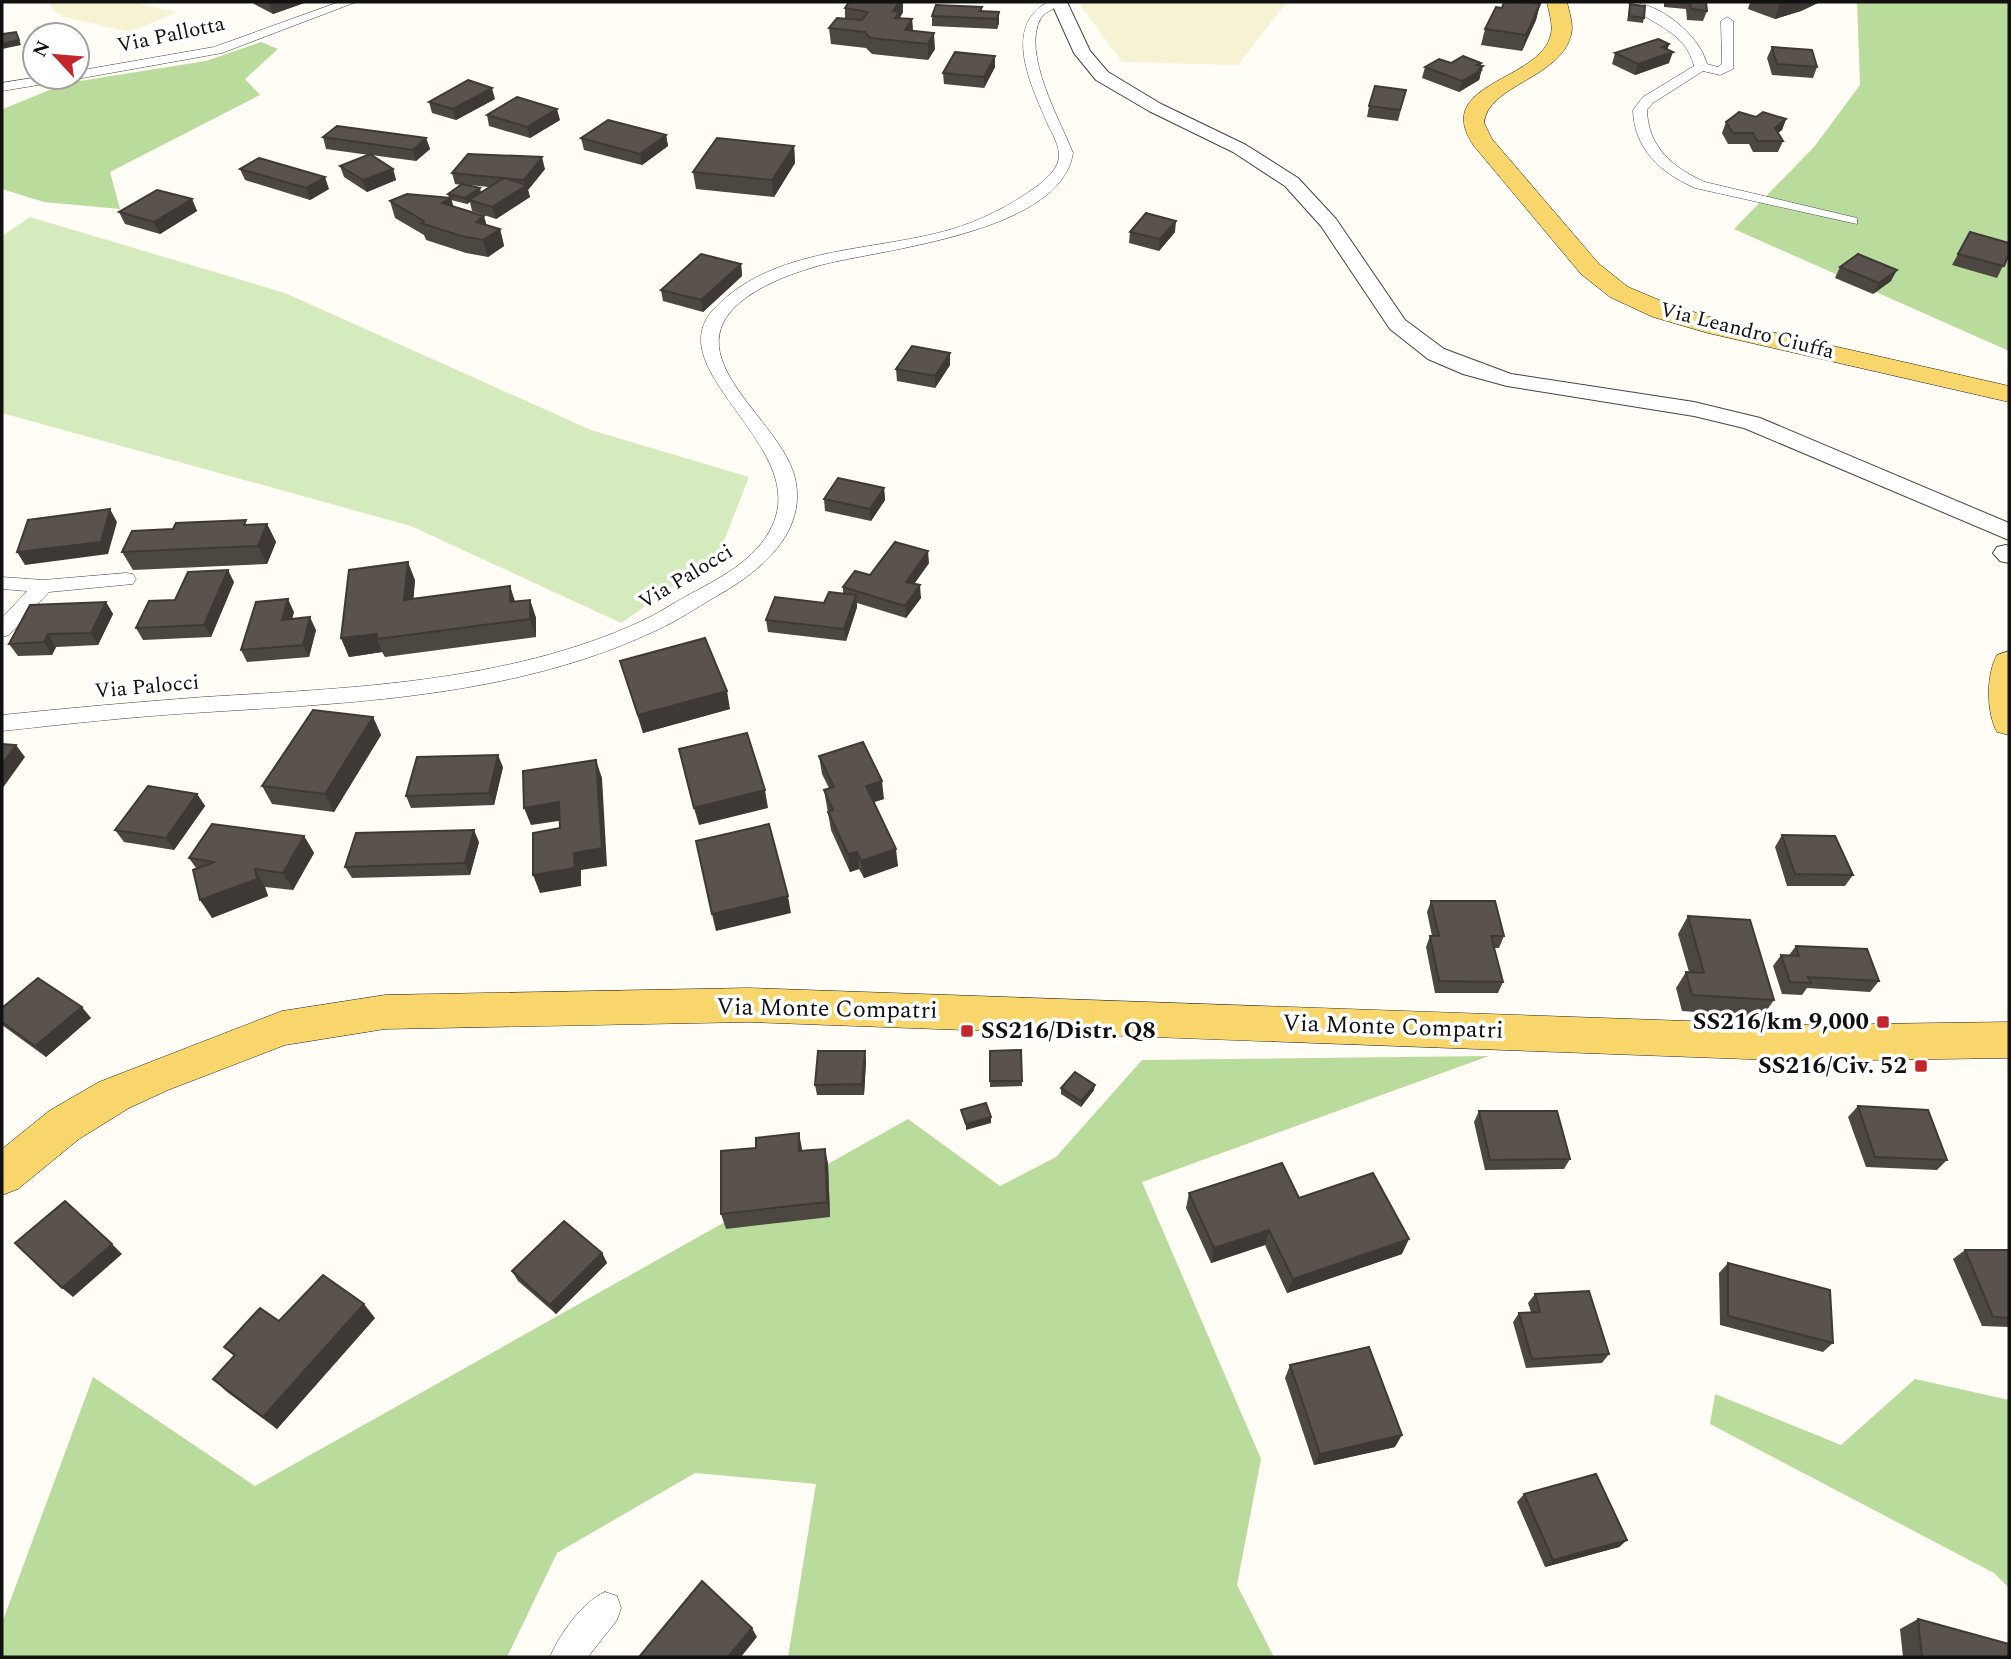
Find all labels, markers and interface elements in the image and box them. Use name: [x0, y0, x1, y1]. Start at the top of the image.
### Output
street label: Via Pallotta: [114, 8, 229, 62]
north arrow: [21, 21, 91, 91]
text: N: [26, 36, 59, 63]
street label: Via Leandro Ciuffa: [1657, 294, 1838, 368]
street label: Via Palocci: [633, 536, 739, 618]
street label: Via Palocci: [93, 666, 201, 708]
street label: Via Monte Compatri: [716, 989, 938, 1029]
place label: SS216/km 9,000: [1693, 1004, 1869, 1040]
street label: Via Monte Compatri: [1282, 1005, 1504, 1049]
place label: SS216/Distr. Q8: [981, 1013, 1156, 1049]
marker: SS216/km 9,000: [1875, 1014, 1891, 1030]
marker: SS216/Distr. Q8: [959, 1023, 975, 1039]
place label: SS216/Civ. 52: [1758, 1048, 1907, 1084]
marker: SS216/Civ. 52: [1913, 1058, 1929, 1074]

